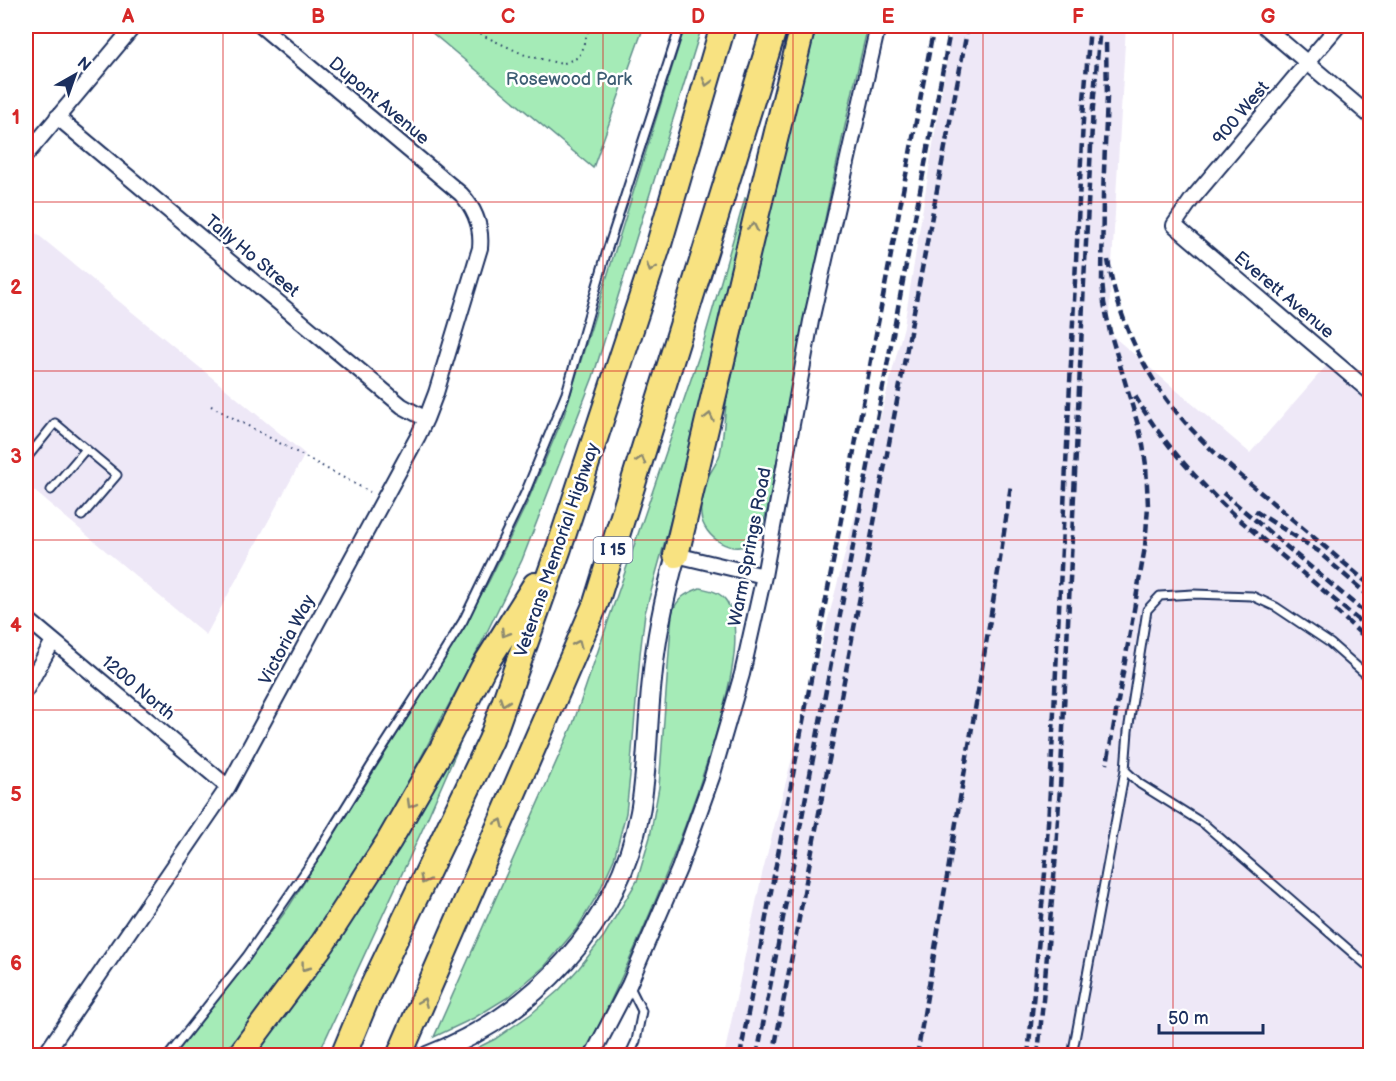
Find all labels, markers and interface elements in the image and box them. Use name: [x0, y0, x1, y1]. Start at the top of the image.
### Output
text: A: [121, 5, 135, 29]
text: B: [311, 5, 325, 29]
text: C: [501, 5, 515, 29]
text: D: [691, 5, 705, 29]
text: E: [882, 5, 895, 29]
text: F: [1072, 5, 1084, 29]
text: G: [1261, 5, 1276, 29]
north arrow: [45, 45, 105, 105]
street label: Dupont Avenue: [324, 53, 434, 149]
text: N: [73, 54, 94, 76]
park label: Rosewood Park: [506, 69, 632, 90]
one-way arrow: [702, 76, 714, 87]
street label: 900 West: [1208, 77, 1274, 149]
text: 1: [12, 106, 20, 130]
street label: Tally Ho Street: [201, 211, 304, 302]
one-way arrow: [746, 222, 759, 232]
street label: Everett Avenue: [1230, 247, 1339, 343]
one-way arrow: [646, 262, 658, 273]
text: 2: [10, 276, 22, 300]
one-way arrow: [701, 412, 714, 422]
street label: Veterans Memorial Highway: [510, 439, 604, 660]
text: 3: [10, 445, 22, 469]
one-way arrow: [633, 455, 646, 466]
street label: Warm Springs Road: [724, 466, 776, 628]
road number: I 15: [594, 537, 632, 563]
street label: Victoria Way: [255, 591, 320, 689]
text: 4: [10, 614, 22, 638]
one-way arrow: [501, 626, 512, 637]
one-way arrow: [571, 640, 583, 651]
street label: 1200 North: [97, 651, 179, 725]
one-way arrow: [499, 696, 512, 707]
text: 5: [10, 783, 22, 807]
one-way arrow: [407, 797, 418, 808]
one-way arrow: [493, 818, 505, 829]
one-way arrow: [420, 873, 432, 884]
text: 6: [10, 952, 22, 976]
one-way arrow: [302, 961, 313, 972]
one-way arrow: [415, 997, 427, 1008]
scale bar: [1159, 997, 1262, 1035]
text: 50 m: [1168, 1008, 1209, 1029]

